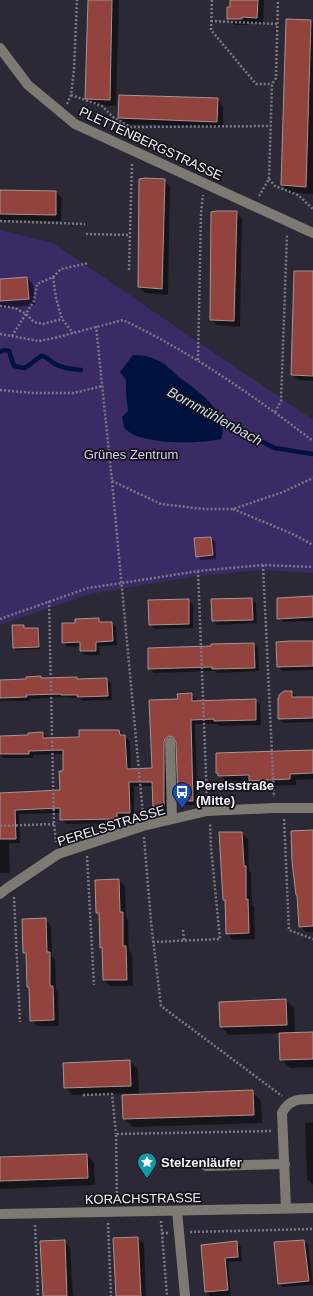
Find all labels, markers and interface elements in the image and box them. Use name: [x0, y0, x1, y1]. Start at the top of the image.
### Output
street label: PLETTENBERGSTRASSE: [77, 104, 225, 183]
water label: Bornmühlenbach: [165, 383, 265, 449]
park label: Grünes Zentrum: [84, 447, 178, 462]
place label: Perelsstraße (Mitte): [196, 778, 274, 808]
bus stop icon: Perelsstraße (Mitte): [171, 781, 193, 809]
street label: PERELSSTRASSE: [55, 802, 167, 849]
place icon: Stelzenläufer: [136, 1151, 158, 1179]
place label: Stelzenläufer: [161, 1155, 242, 1170]
street label: KORACHSTRASSE: [85, 1190, 202, 1207]

